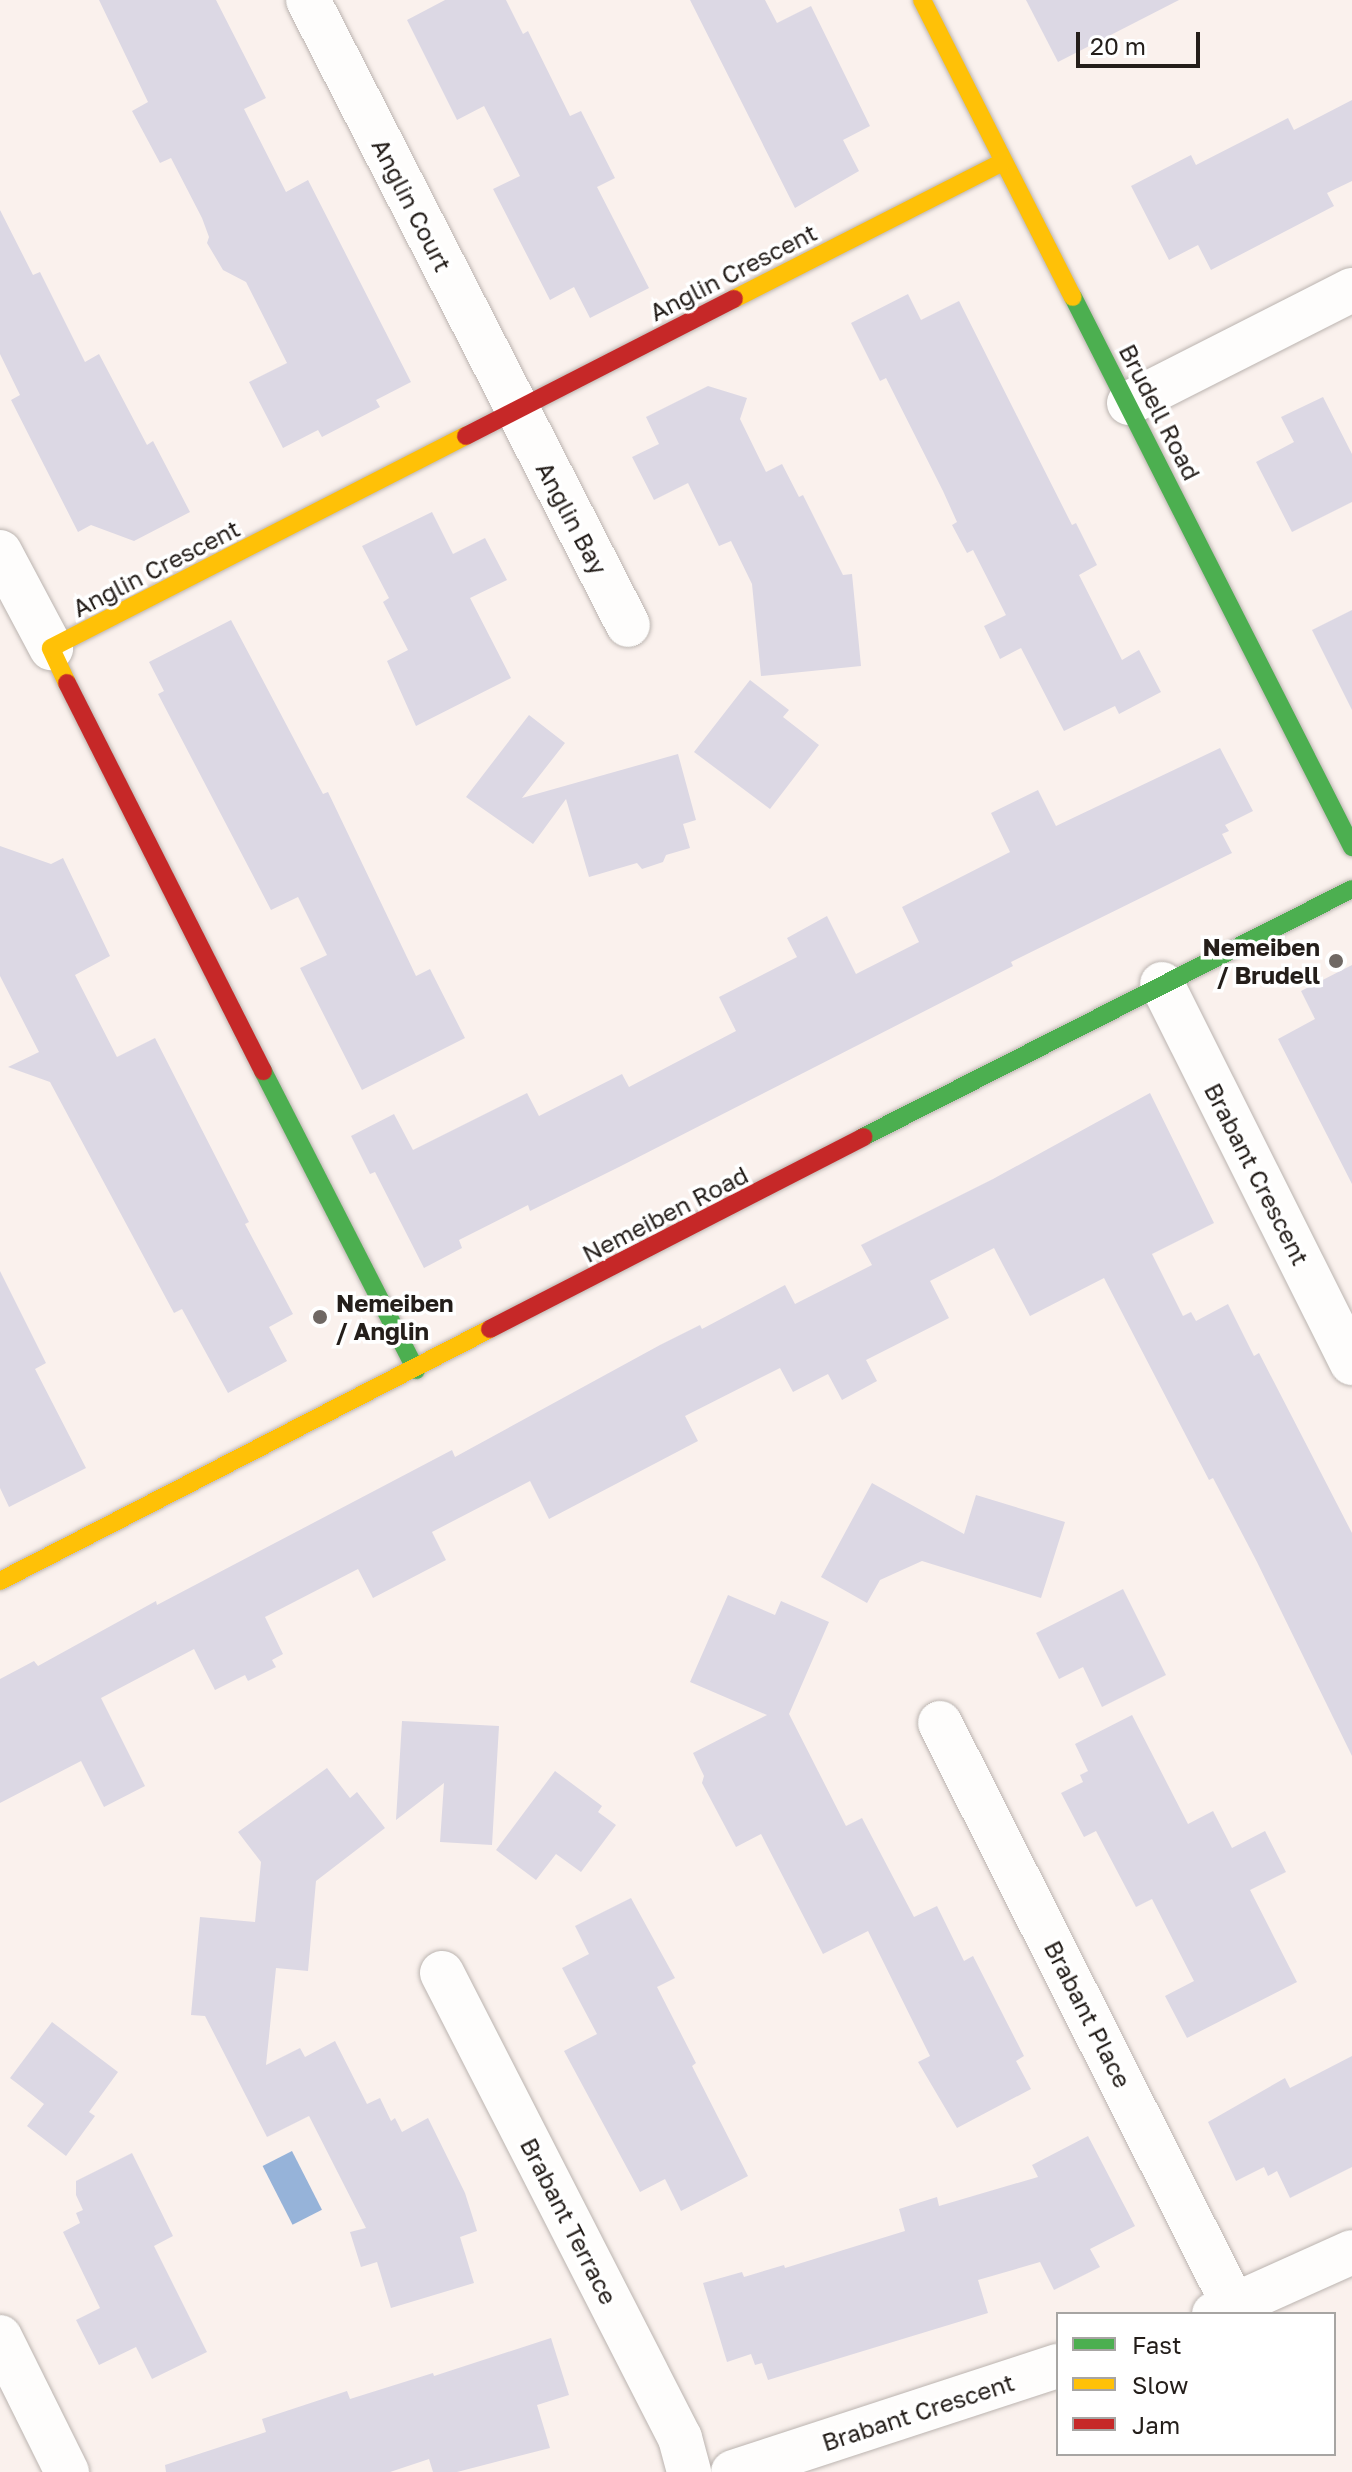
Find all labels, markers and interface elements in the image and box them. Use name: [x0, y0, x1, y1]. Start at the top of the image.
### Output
scale bar: [1080, 16, 1204, 66]
text: 20 m: [1090, 31, 1146, 60]
street label: Anglin Court: [366, 134, 458, 276]
street label: Anglin Crescent: [645, 217, 821, 327]
street label: Brudell Road: [1113, 339, 1207, 485]
street label: Anglin Bay: [530, 457, 614, 579]
street label: Anglin Crescent: [68, 513, 244, 623]
place label: Nemeiben / Brudell: [1202, 933, 1320, 989]
marker: Nemeiben / Brudell: [1327, 952, 1345, 970]
street label: Brabant Crescent: [1199, 1078, 1315, 1270]
street label: Nemeiben Road: [577, 1160, 753, 1268]
place label: Nemeiben / Anglin: [336, 1289, 454, 1345]
marker: Nemeiben / Anglin: [311, 1308, 329, 1326]
street label: Brabant Place: [1039, 1936, 1137, 2092]
street label: Brabant Terrace: [515, 2133, 623, 2309]
legend: [1056, 2312, 1336, 2456]
text: Fast: [1132, 2330, 1182, 2359]
street label: Brabant Crescent: [818, 2367, 1018, 2457]
text: Slow: [1132, 2370, 1188, 2399]
text: Jam: [1132, 2410, 1180, 2439]

